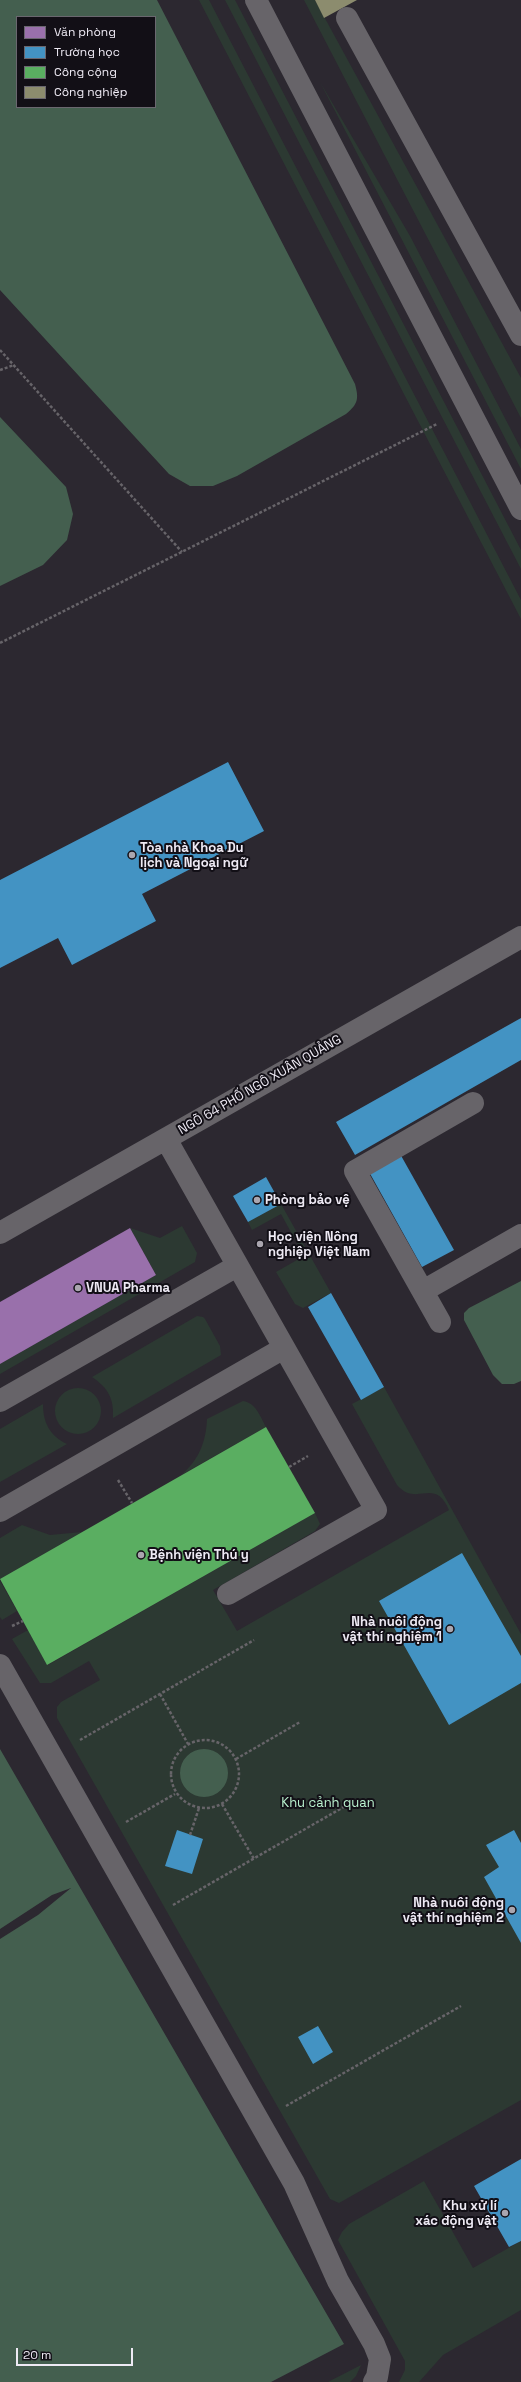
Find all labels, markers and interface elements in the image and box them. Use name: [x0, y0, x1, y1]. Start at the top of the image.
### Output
legend: [16, 16, 156, 108]
text: Văn phòng: [54, 24, 116, 40]
text: Trường học: [54, 44, 120, 60]
text: Công cộng: [54, 64, 117, 80]
text: Công nghiệp: [54, 84, 127, 100]
place label: Tòa nhà Khoa Du lịch và Ngoại ngữ: [140, 840, 248, 871]
marker: Tòa nhà Khoa Du lịch và Ngoại ngữ: [127, 850, 137, 860]
street label: NGÕ 64 PHỐ NGÔ XUÂN QUẢNG: [176, 1032, 344, 1138]
place label: Phòng bảo vệ: [265, 1192, 350, 1208]
marker: Phòng bảo vệ: [252, 1195, 262, 1205]
place label: Học viện Nông nghiệp Việt Nam: [268, 1229, 370, 1260]
marker: Học viện Nông nghiệp Việt Nam: [255, 1239, 265, 1249]
place label: VNUA Pharma: [86, 1280, 170, 1296]
marker: VNUA Pharma: [73, 1283, 83, 1293]
place label: Bệnh viện Thú y: [149, 1547, 249, 1563]
marker: Bệnh viện Thú y: [136, 1550, 146, 1560]
place label: Nhà nuôi động vật thí nghiệm 1: [343, 1614, 442, 1645]
marker: Nhà nuôi động vật thí nghiệm 1: [445, 1624, 455, 1634]
park label: Khu cảnh quan: [281, 1795, 375, 1811]
place label: Nhà nuôi động vật thí nghiệm 2: [403, 1895, 504, 1926]
marker: Nhà nuôi động vật thí nghiệm 2: [507, 1905, 517, 1915]
place label: Khu xử lí xác động vật: [415, 2198, 497, 2229]
marker: Khu xử lí xác động vật: [500, 2208, 510, 2218]
scale bar: [18, 2340, 135, 2366]
text: 20 m: [23, 2347, 51, 2363]

